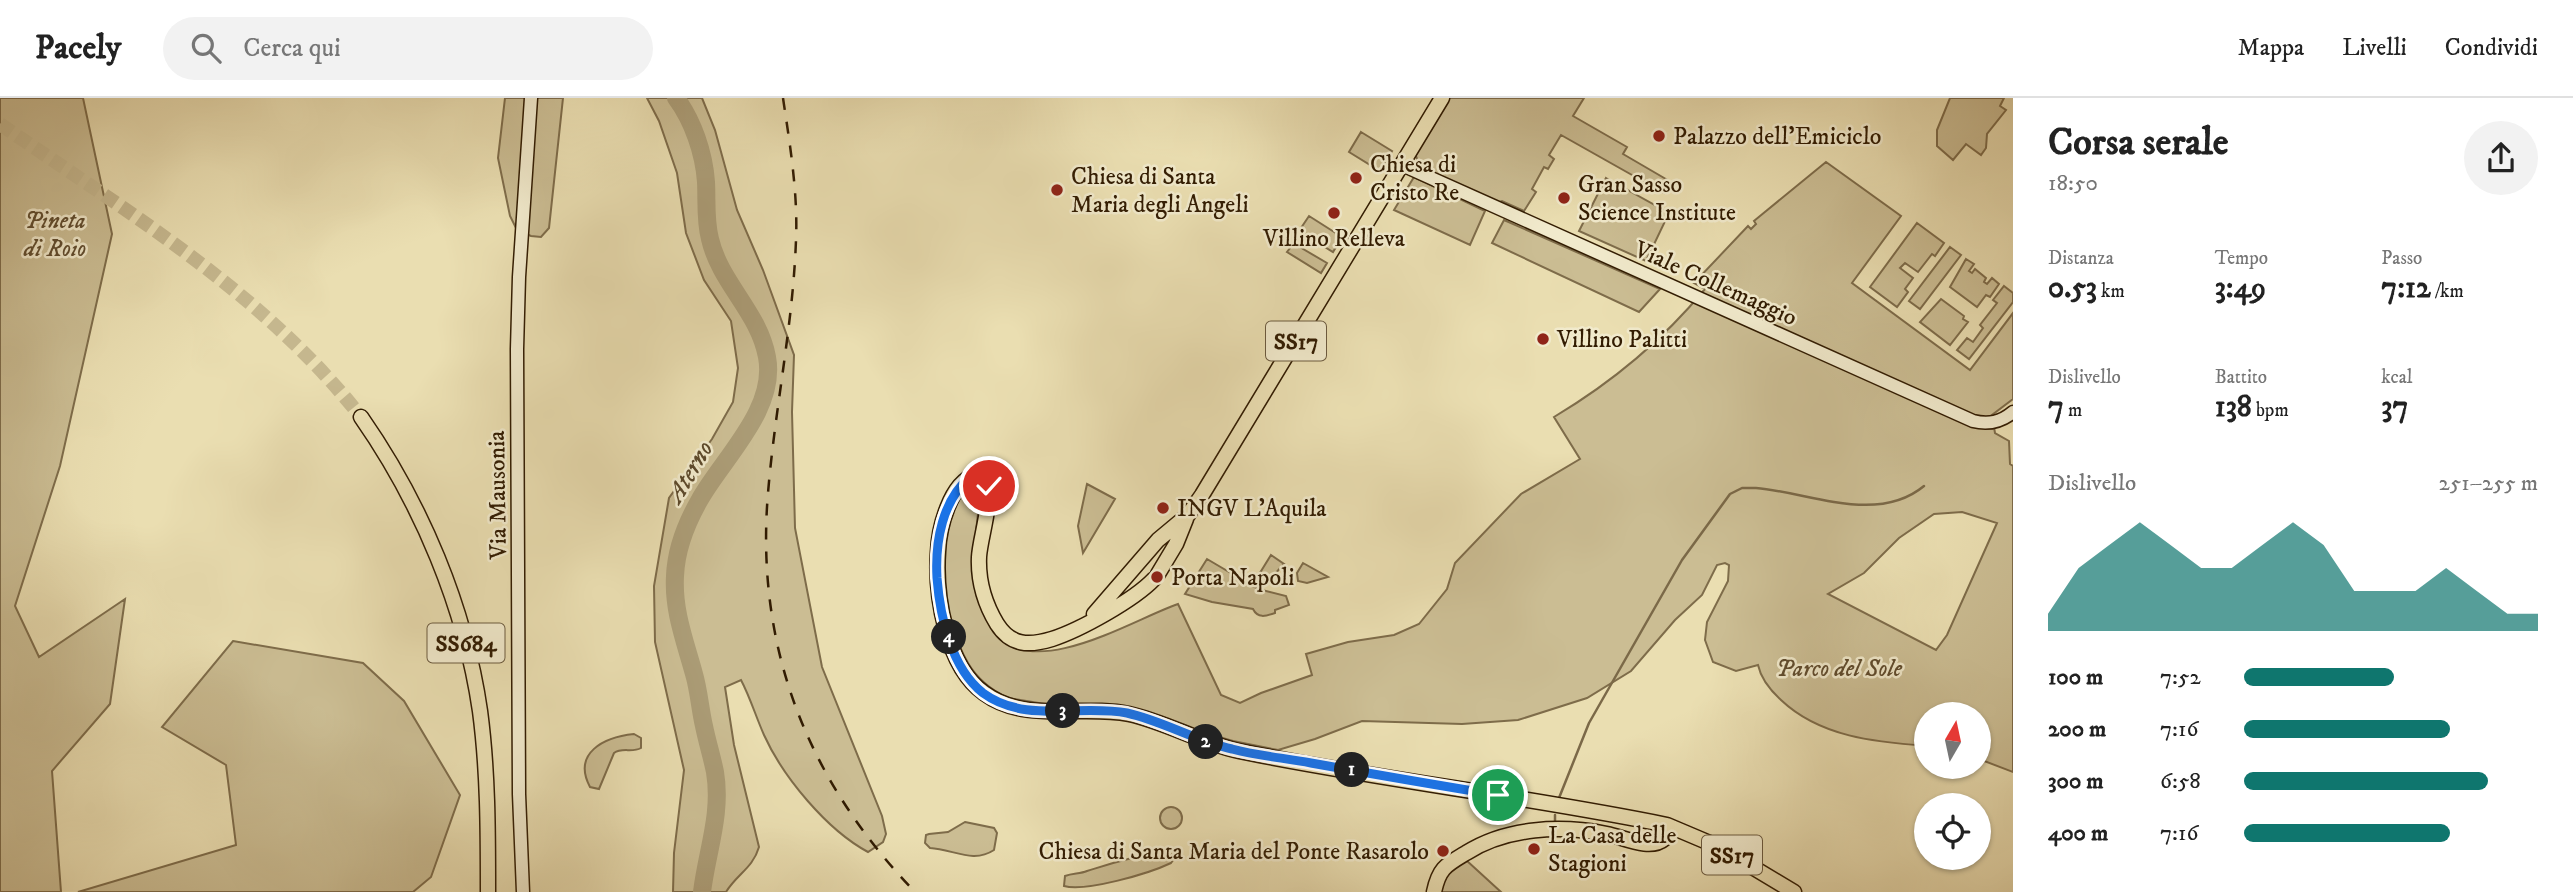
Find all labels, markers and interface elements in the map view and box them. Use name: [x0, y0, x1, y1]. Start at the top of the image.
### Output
search box: [163, 17, 653, 80]
text: Pacely: [35, 28, 121, 69]
icon: search: [187, 29, 225, 67]
text: Cerca qui: [243, 32, 341, 65]
text: Mappa: [2238, 33, 2304, 63]
text: Livelli: [2342, 33, 2407, 63]
text: Condividi: [2445, 33, 2538, 63]
text: Corsa serale: [2048, 119, 2228, 167]
button: share: [2464, 121, 2538, 195]
place label: Palazzo dell'Emiciclo: [1673, 122, 1882, 152]
marker: Palazzo dell'Emiciclo: [1651, 128, 1667, 144]
place label: Chiesa di Cristo Re: [1370, 150, 1459, 208]
place label: Chiesa di Santa Maria degli Angeli: [1071, 162, 1249, 220]
text: 18:50: [2048, 169, 2098, 198]
marker: Chiesa di Cristo Re: [1348, 170, 1364, 186]
place label: Gran Sasso Science Institute: [1578, 170, 1736, 228]
marker: Chiesa di Santa Maria degli Angeli: [1049, 182, 1065, 198]
marker: Gran Sasso Science Institute: [1556, 190, 1572, 206]
marker: Villino Relleva: [1326, 205, 1342, 221]
park label: Pineta di Roio: [23, 206, 86, 264]
place label: Villino Relleva: [1262, 224, 1406, 254]
street label: Viale Collemaggio: [1629, 234, 1802, 333]
text: Distanza: [2048, 247, 2114, 270]
text: Tempo: [2215, 247, 2268, 270]
text: Passo: [2381, 247, 2422, 270]
text: 0.53: [2048, 270, 2097, 307]
text: 3:49: [2215, 270, 2266, 307]
text: 7:12: [2381, 270, 2431, 307]
text: km: [2097, 280, 2125, 303]
text: /km: [2431, 280, 2464, 303]
road number: SS17: [1266, 322, 1326, 360]
place label: Villino Palitti: [1556, 325, 1687, 355]
marker: Villino Palitti: [1535, 331, 1551, 347]
text: Dislivello: [2048, 366, 2121, 389]
text: Battito: [2215, 366, 2267, 389]
text: kcal: [2381, 366, 2413, 389]
text: 7: [2048, 389, 2064, 426]
text: 138: [2215, 389, 2252, 426]
text: 37: [2381, 389, 2408, 426]
text: m: [2064, 399, 2082, 422]
text: bpm: [2252, 399, 2289, 422]
street label: Via Mausonia: [482, 429, 514, 561]
water label: Aterno: [658, 435, 721, 511]
pin: [959, 456, 1019, 516]
icon: check: [970, 467, 1008, 505]
text: Dislivello: [2048, 469, 2136, 498]
text: 251–255 m: [2439, 469, 2538, 498]
place label: INGV L'Aquila: [1177, 494, 1327, 524]
marker: INGV L'Aquila: [1155, 500, 1171, 516]
place label: Porta Napoli: [1171, 563, 1294, 593]
marker: Porta Napoli: [1149, 569, 1165, 585]
pin: 4: [932, 620, 967, 654]
road number: SS684: [428, 624, 504, 663]
text: 4: [943, 625, 954, 648]
park label: Parco del Sole: [1776, 654, 1903, 684]
text: 100 m: [2048, 663, 2103, 692]
text: 7:52: [2160, 663, 2201, 692]
pin: 3: [1046, 694, 1080, 728]
text: 3: [1059, 699, 1066, 722]
north arrow: [1914, 702, 1992, 779]
map controls: [1914, 702, 1991, 870]
text: 200 m: [2048, 715, 2106, 744]
text: 7:16: [2160, 715, 2198, 744]
pin: 2: [1188, 724, 1224, 760]
text: 2: [1201, 730, 1210, 753]
pin: 1: [1334, 752, 1370, 788]
text: 1: [1348, 758, 1355, 781]
pin: [1468, 765, 1528, 825]
text: 300 m: [2048, 767, 2104, 796]
text: 6:58: [2160, 767, 2201, 796]
icon: arrive: [1479, 776, 1517, 814]
button: locate: [1914, 793, 1991, 870]
text: 400 m: [2048, 819, 2108, 848]
text: 7:16: [2160, 819, 2198, 848]
place label: La Casa delle Stagioni: [1548, 821, 1676, 879]
road number: SS17: [1702, 835, 1762, 874]
place label: Chiesa di Santa Maria del Ponte Rasarolo: [1039, 837, 1429, 867]
marker: La Casa delle Stagioni: [1526, 841, 1542, 857]
marker: Chiesa di Santa Maria del Ponte Rasarolo: [1435, 843, 1451, 859]

